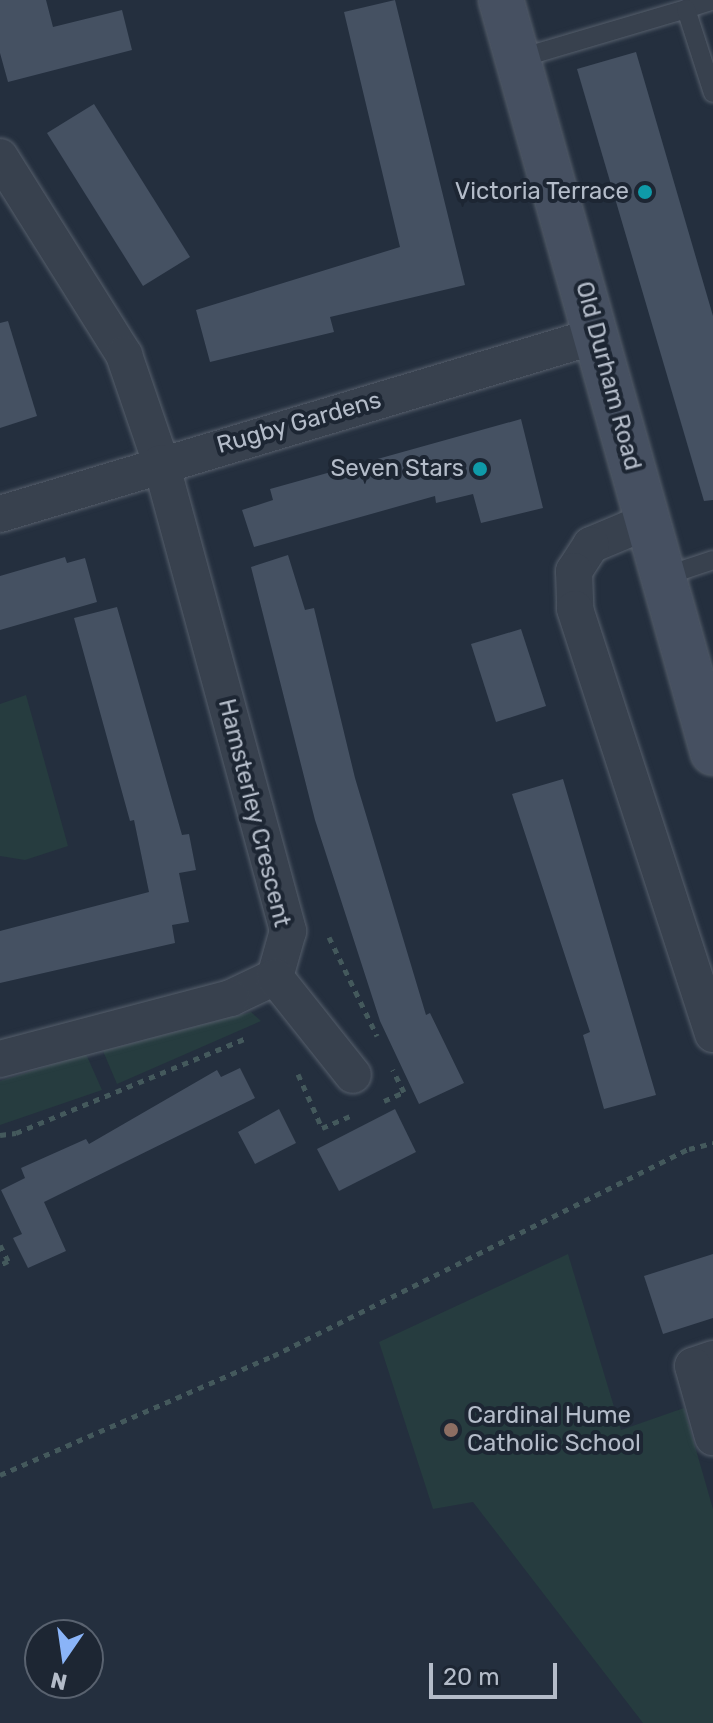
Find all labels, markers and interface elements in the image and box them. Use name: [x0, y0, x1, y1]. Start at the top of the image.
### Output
place label: Victoria Terrace: [454, 178, 629, 206]
marker: Victoria Terrace: [636, 183, 654, 201]
street label: Old Durham Road: [569, 278, 647, 474]
street label: Rugby Gardens: [213, 386, 385, 460]
place label: Seven Stars: [330, 455, 464, 483]
marker: Seven Stars: [471, 460, 489, 478]
street label: Hamsterley Crescent: [212, 696, 296, 930]
place label: Cardinal Hume Catholic School: [467, 1402, 641, 1458]
marker: Cardinal Hume Catholic School: [442, 1421, 460, 1439]
north arrow: [24, 1619, 104, 1699]
scale bar: [433, 1647, 561, 1697]
text: 20 m: [443, 1663, 500, 1691]
text: N: [48, 1666, 70, 1696]

